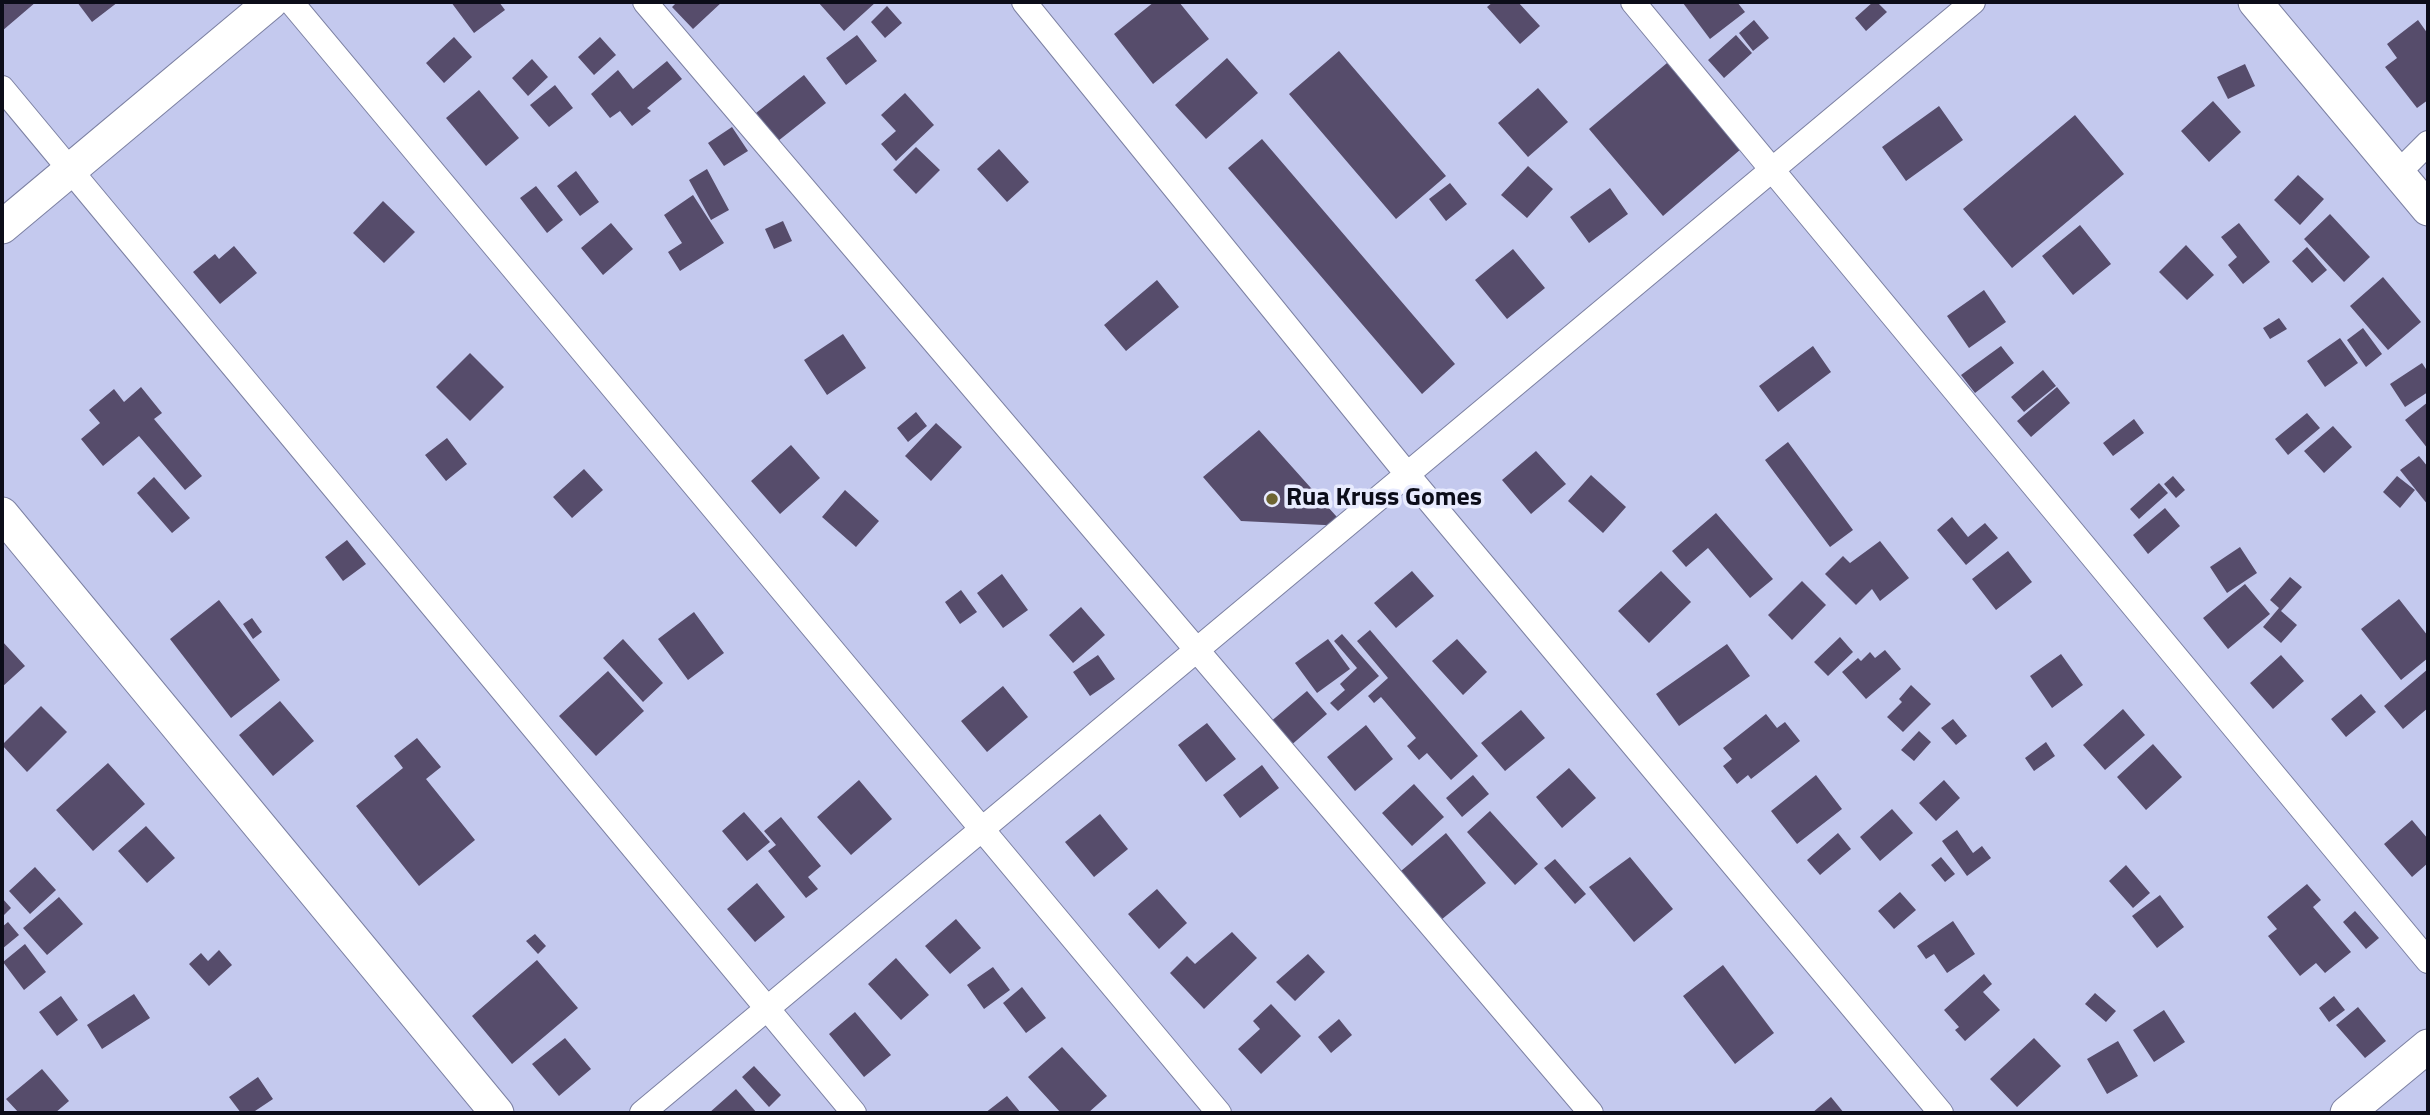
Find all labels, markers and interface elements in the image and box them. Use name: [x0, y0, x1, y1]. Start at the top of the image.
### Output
place label: Rua Kruss Gomes: [1286, 483, 1482, 515]
marker: Rua Kruss Gomes: [1264, 491, 1280, 507]

